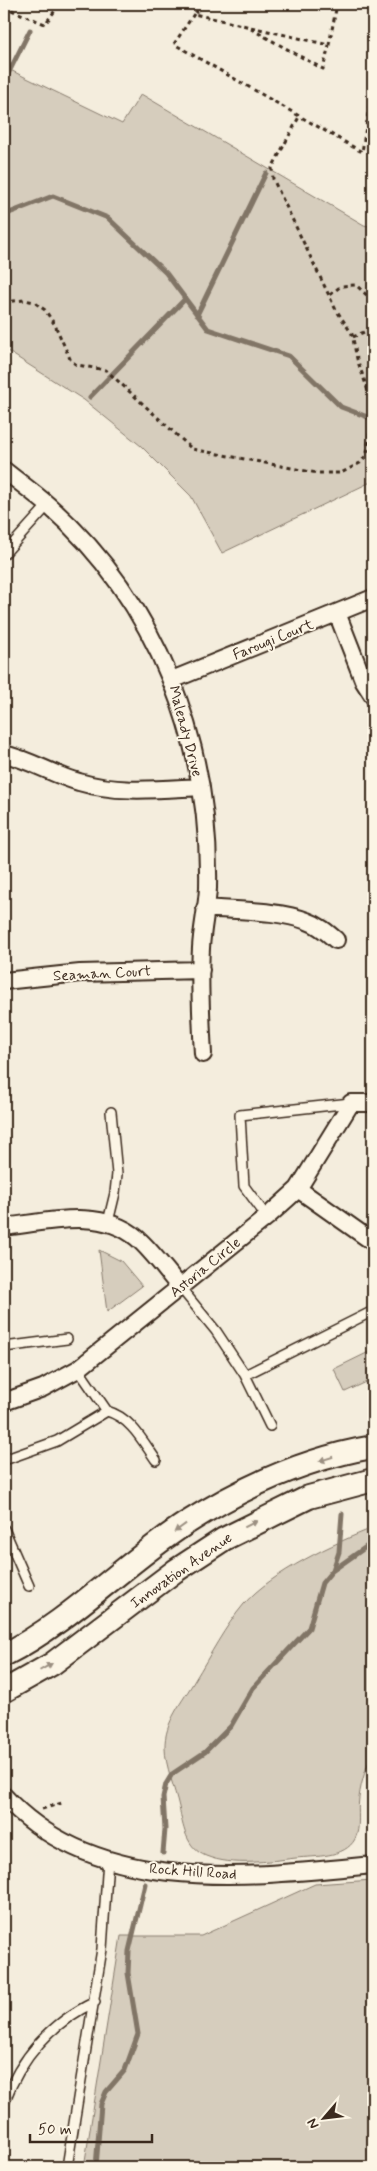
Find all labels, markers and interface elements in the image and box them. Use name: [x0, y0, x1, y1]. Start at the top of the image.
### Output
street label: Farougi Court: [230, 615, 317, 665]
street label: Maleady Drive: [163, 684, 207, 779]
street label: Seaman Court: [53, 961, 152, 987]
street label: Astoria Circle: [166, 1233, 245, 1303]
one-way arrow: [318, 1455, 333, 1463]
one-way arrow: [244, 1520, 258, 1528]
one-way arrow: [174, 1523, 187, 1534]
street label: Innovation Avenue: [127, 1528, 237, 1613]
one-way arrow: [39, 1663, 54, 1671]
street label: Rock Hill Road: [149, 1859, 237, 1885]
north arrow: [300, 2094, 350, 2144]
scale bar: [30, 2111, 152, 2143]
text: N: [303, 2115, 324, 2132]
text: 50 m: [38, 2120, 72, 2140]

